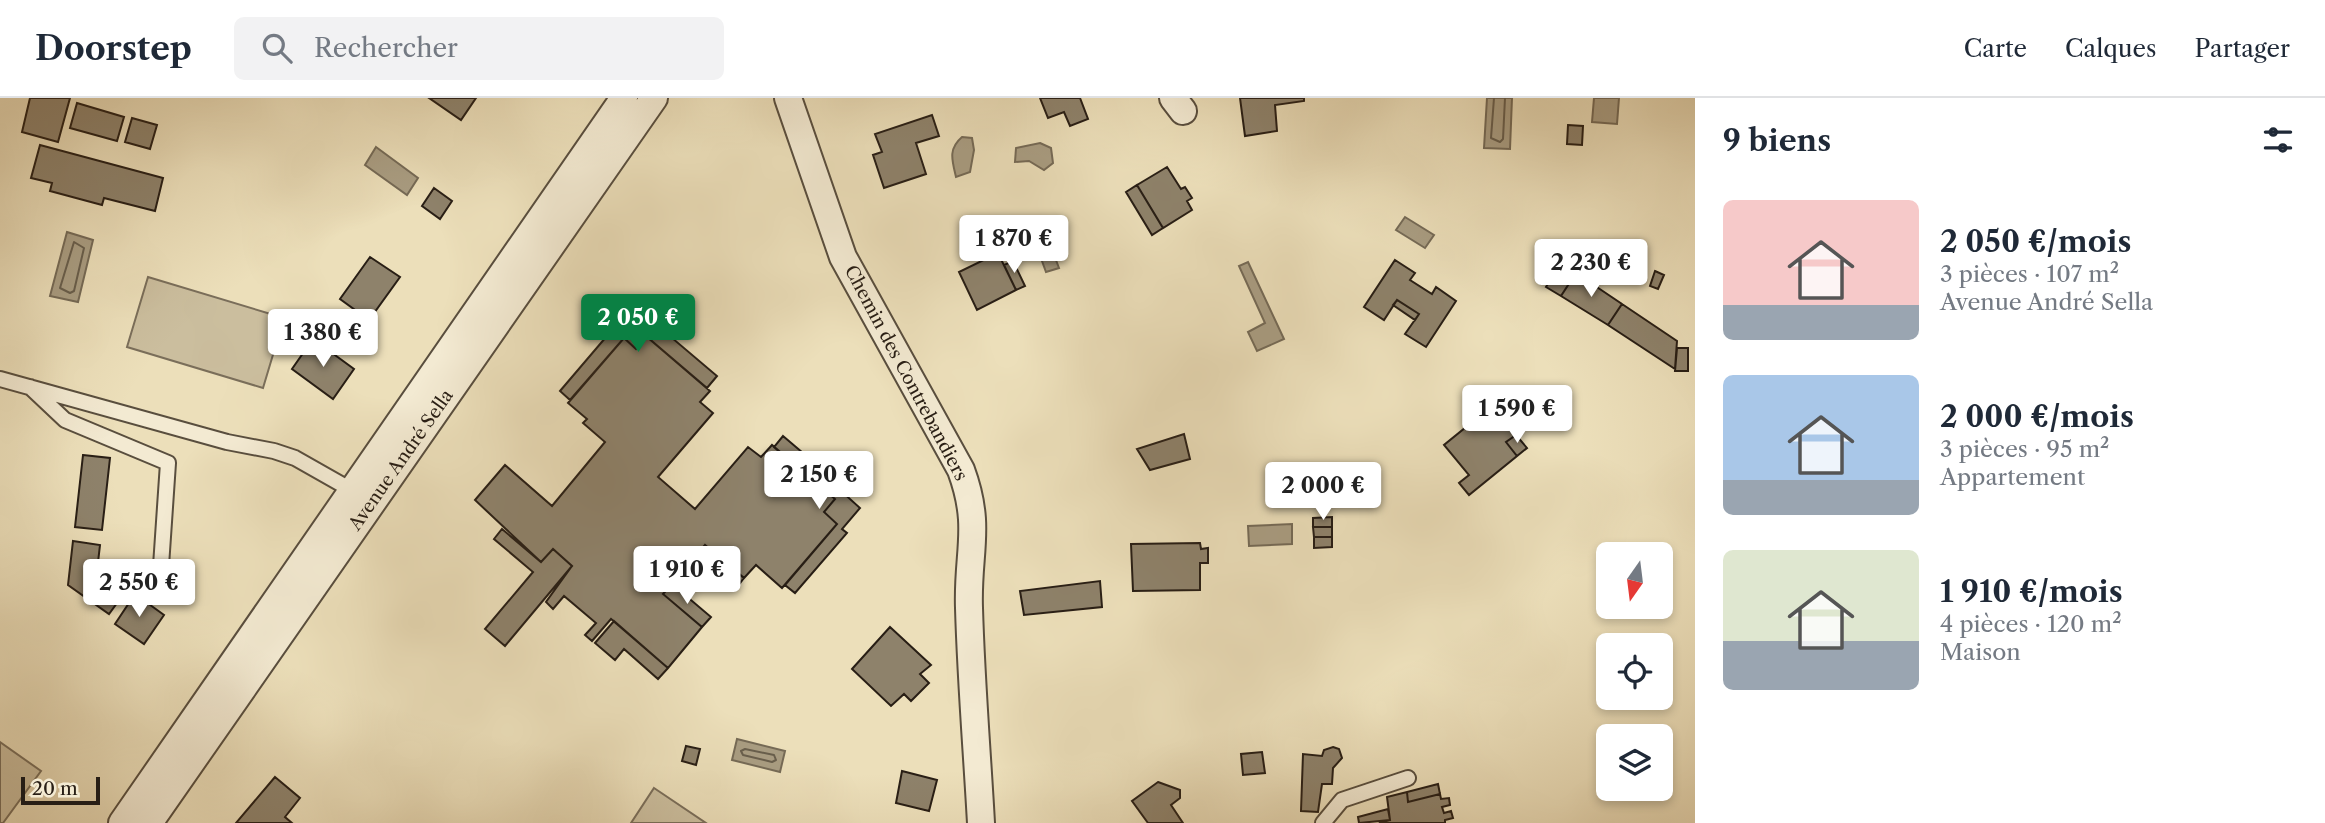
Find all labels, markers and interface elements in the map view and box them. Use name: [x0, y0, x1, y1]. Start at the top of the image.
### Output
search box: [234, 17, 724, 80]
text: Doorstep: [35, 28, 192, 69]
icon: search: [258, 29, 296, 67]
text: Rechercher: [314, 32, 458, 64]
text: Carte: [1964, 34, 2027, 63]
text: Calques: [2065, 34, 2156, 63]
text: Partager: [2194, 34, 2290, 63]
icon: filters: [2259, 121, 2297, 159]
text: 9 biens: [1723, 122, 1831, 159]
pin: 1 870 €: [949, 216, 1079, 275]
text: 2 050 €/mois: [1940, 223, 2131, 260]
text: 1 870 €: [975, 224, 1053, 252]
icon: home: [1779, 228, 1863, 312]
pin: 2 230 €: [1526, 240, 1656, 299]
text: 2 230 €: [1551, 248, 1631, 276]
text: 3 pièces · 107 m²: [1940, 260, 2119, 288]
street label: Chemin des Contrebandiers: [840, 262, 972, 484]
text: Avenue André Sella: [1940, 288, 2153, 316]
pin: 2 050 €: [573, 294, 703, 354]
text: 2 050 €: [597, 303, 679, 331]
pin: 1 380 €: [258, 310, 388, 369]
text: 1 380 €: [284, 318, 362, 346]
street label: Avenue André Sella: [344, 385, 458, 535]
pin: 1 590 €: [1452, 386, 1582, 445]
text: 1 590 €: [1478, 394, 1556, 422]
text: 2 000 €/mois: [1940, 398, 2134, 435]
icon: home: [1779, 403, 1863, 487]
text: 3 pièces · 95 m²: [1940, 435, 2109, 463]
pin: 2 150 €: [754, 452, 884, 511]
text: 2 150 €: [780, 460, 858, 488]
pin: 2 000 €: [1258, 462, 1388, 522]
text: Appartement: [1940, 463, 2085, 491]
text: 2 000 €: [1281, 471, 1365, 499]
north arrow: [1596, 542, 1673, 620]
map controls: [1596, 542, 1673, 801]
pin: 1 910 €: [622, 546, 752, 606]
text: 1 910 €: [649, 555, 725, 583]
pin: 2 550 €: [74, 560, 204, 619]
text: 2 550 €: [99, 568, 179, 596]
text: 1 910 €/mois: [1940, 573, 2123, 610]
icon: home: [1779, 578, 1863, 662]
text: 4 pièces · 120 m²: [1940, 610, 2122, 638]
button: locate: [1596, 633, 1673, 710]
text: Maison: [1940, 638, 2021, 666]
button: layers: [1596, 724, 1673, 801]
scale bar: [21, 774, 100, 806]
text: 20 m: [32, 777, 78, 800]

